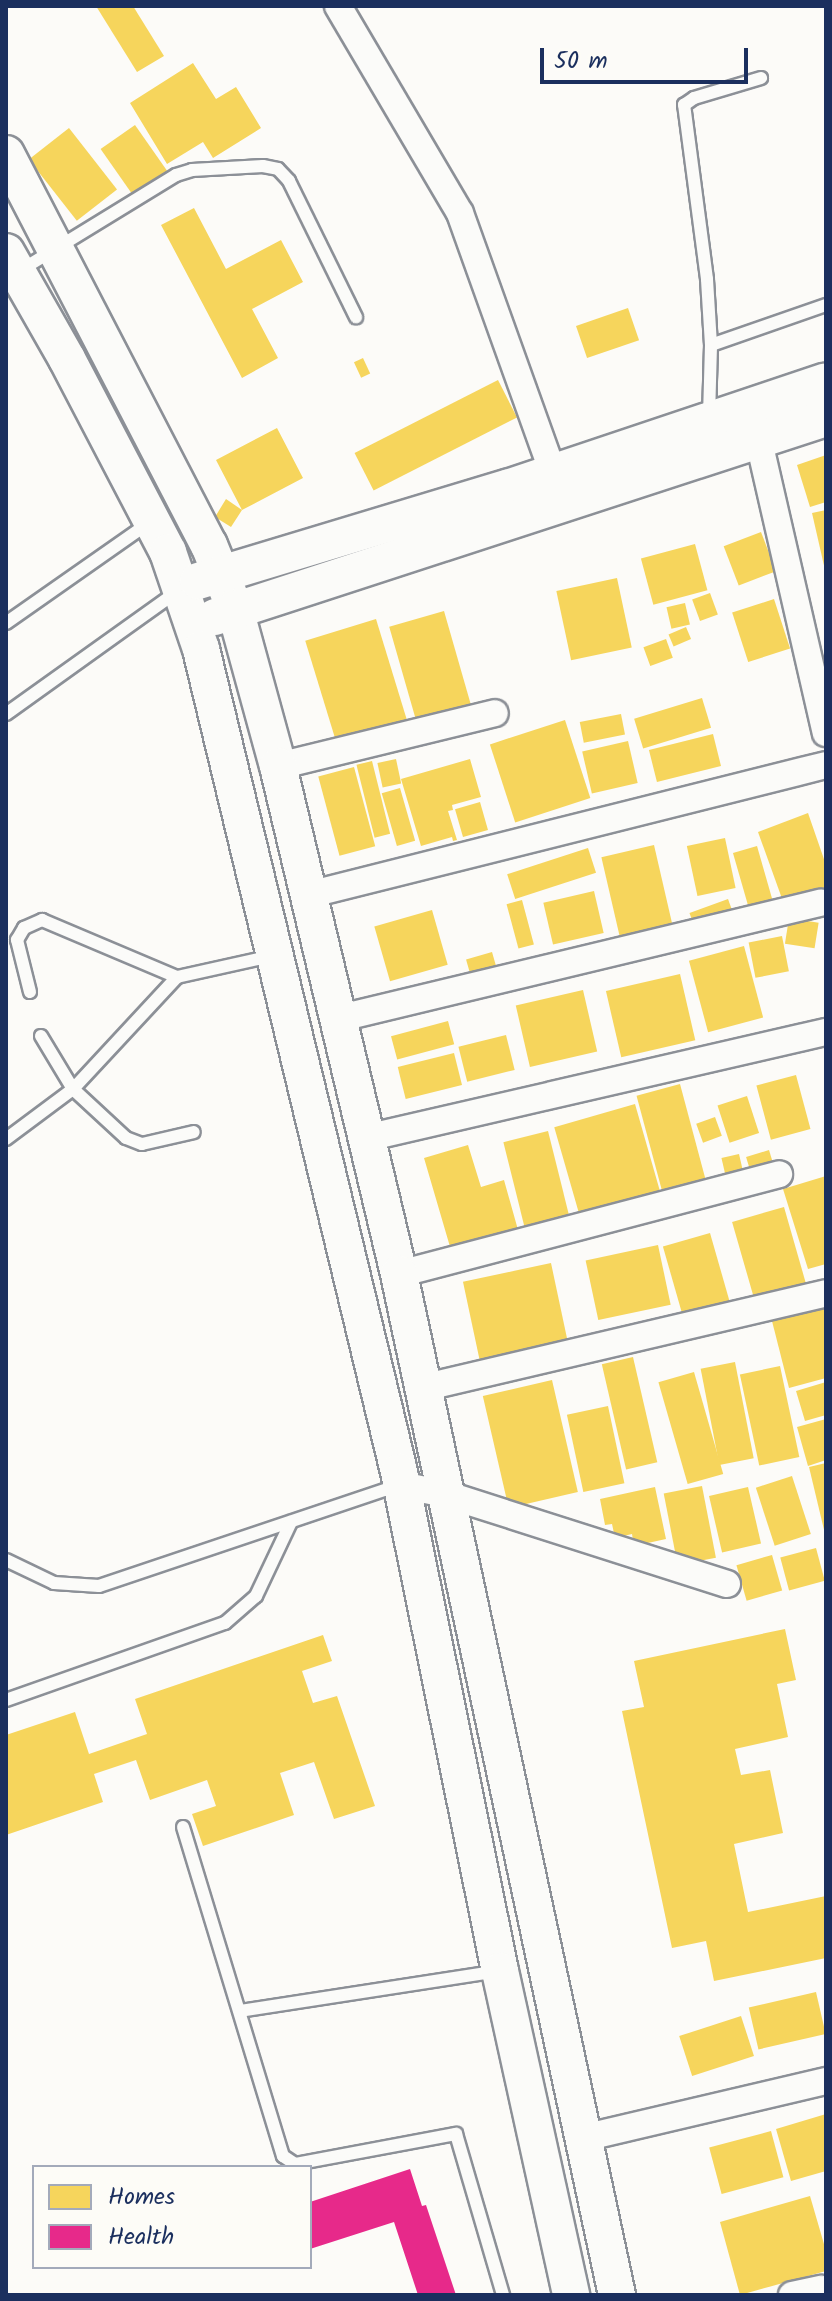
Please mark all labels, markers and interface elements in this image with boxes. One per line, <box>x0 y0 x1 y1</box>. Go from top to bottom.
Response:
scale bar <box>544 32 752 82</box>
text: 50 m <box>554 42 608 81</box>
legend <box>32 2165 312 2269</box>
text: Homes <box>108 2178 175 2217</box>
text: Health <box>108 2218 174 2257</box>

